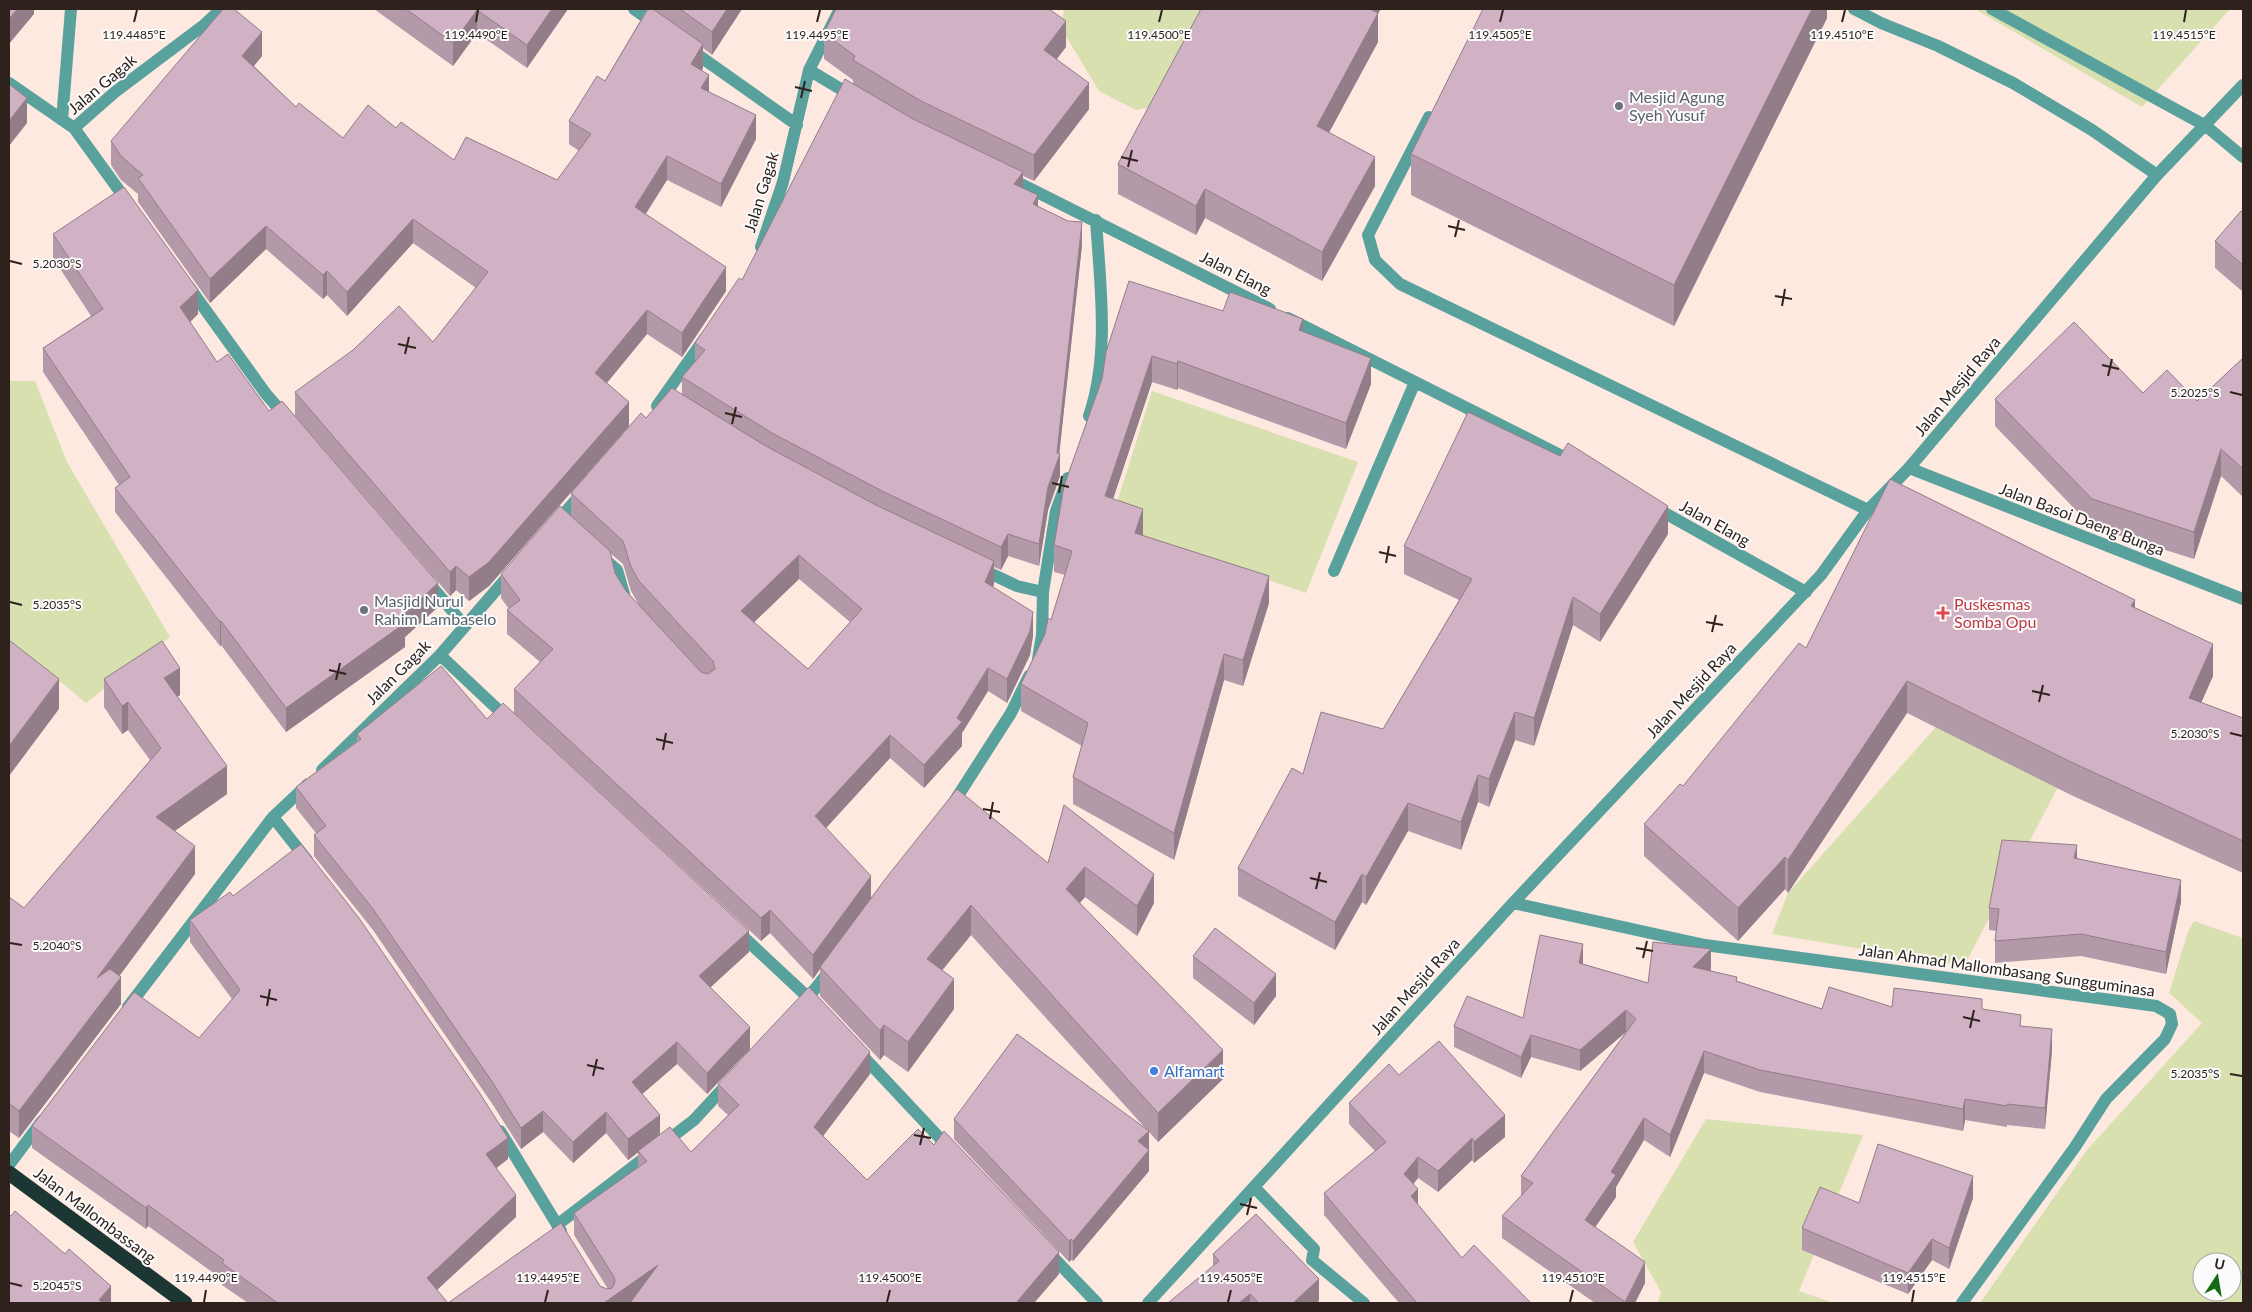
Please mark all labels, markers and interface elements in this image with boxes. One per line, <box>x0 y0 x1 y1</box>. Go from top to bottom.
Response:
text: 119.4485°E <box>102 27 166 42</box>
text: 119.4490°E <box>444 27 508 42</box>
text: 119.4495°E <box>785 27 849 42</box>
text: 119.4500°E <box>1127 27 1191 42</box>
text: 119.4505°E <box>1468 27 1532 42</box>
text: 119.4510°E <box>1810 27 1874 42</box>
text: 119.4515°E <box>2152 27 2216 42</box>
street label: Jalan Gagak <box>64 49 140 118</box>
place label: Mesjid Agung Syeh Yusuf <box>1629 87 1725 124</box>
marker: Mesjid Agung Syeh Yusuf <box>1613 100 1625 112</box>
street label: Jalan Gagak <box>739 148 782 234</box>
street label: Jalan Elang <box>1197 247 1275 299</box>
text: 5.2030°S <box>32 256 82 271</box>
street label: Jalan Mesjid Raya <box>1910 332 2004 439</box>
text: 5.2025°S <box>2170 385 2220 400</box>
street label: Jalan Basoi Daeng Bunga <box>1997 478 2167 559</box>
street label: Jalan Elang <box>1677 496 1754 550</box>
place label: Masjid Nurul Rahim Lambaselo <box>374 591 496 628</box>
place label: Puskesmas Somba Opu <box>1954 594 2036 631</box>
text: 5.2035°S <box>32 597 82 612</box>
marker: Masjid Nurul Rahim Lambaselo <box>358 604 370 616</box>
marker: Puskesmas Somba Opu <box>1936 606 1950 620</box>
street label: Jalan Gagak <box>362 635 434 708</box>
street label: Jalan Mesjid Raya <box>1642 638 1740 741</box>
text: 5.2030°S <box>2170 726 2220 741</box>
street label: Jalan Mesjid Raya <box>1366 933 1463 1038</box>
text: 5.2040°S <box>32 938 82 953</box>
street label: Jalan Ahmad Mallombasang Sungguminasa <box>1858 939 2156 1000</box>
place label: Alfamart <box>1164 1061 1225 1080</box>
marker: Alfamart <box>1148 1065 1160 1077</box>
text: 5.2035°S <box>2170 1066 2220 1081</box>
street label: Jalan Mallombassang <box>31 1163 160 1267</box>
north arrow <box>2192 1252 2242 1302</box>
text: U <box>2213 1254 2227 1273</box>
text: 119.4490°E <box>174 1270 238 1285</box>
text: 119.4495°E <box>516 1270 580 1285</box>
text: 119.4500°E <box>858 1270 922 1285</box>
text: 119.4505°E <box>1199 1270 1263 1285</box>
text: 119.4510°E <box>1541 1270 1605 1285</box>
text: 119.4515°E <box>1882 1270 1946 1285</box>
text: 5.2045°S <box>32 1278 82 1293</box>

